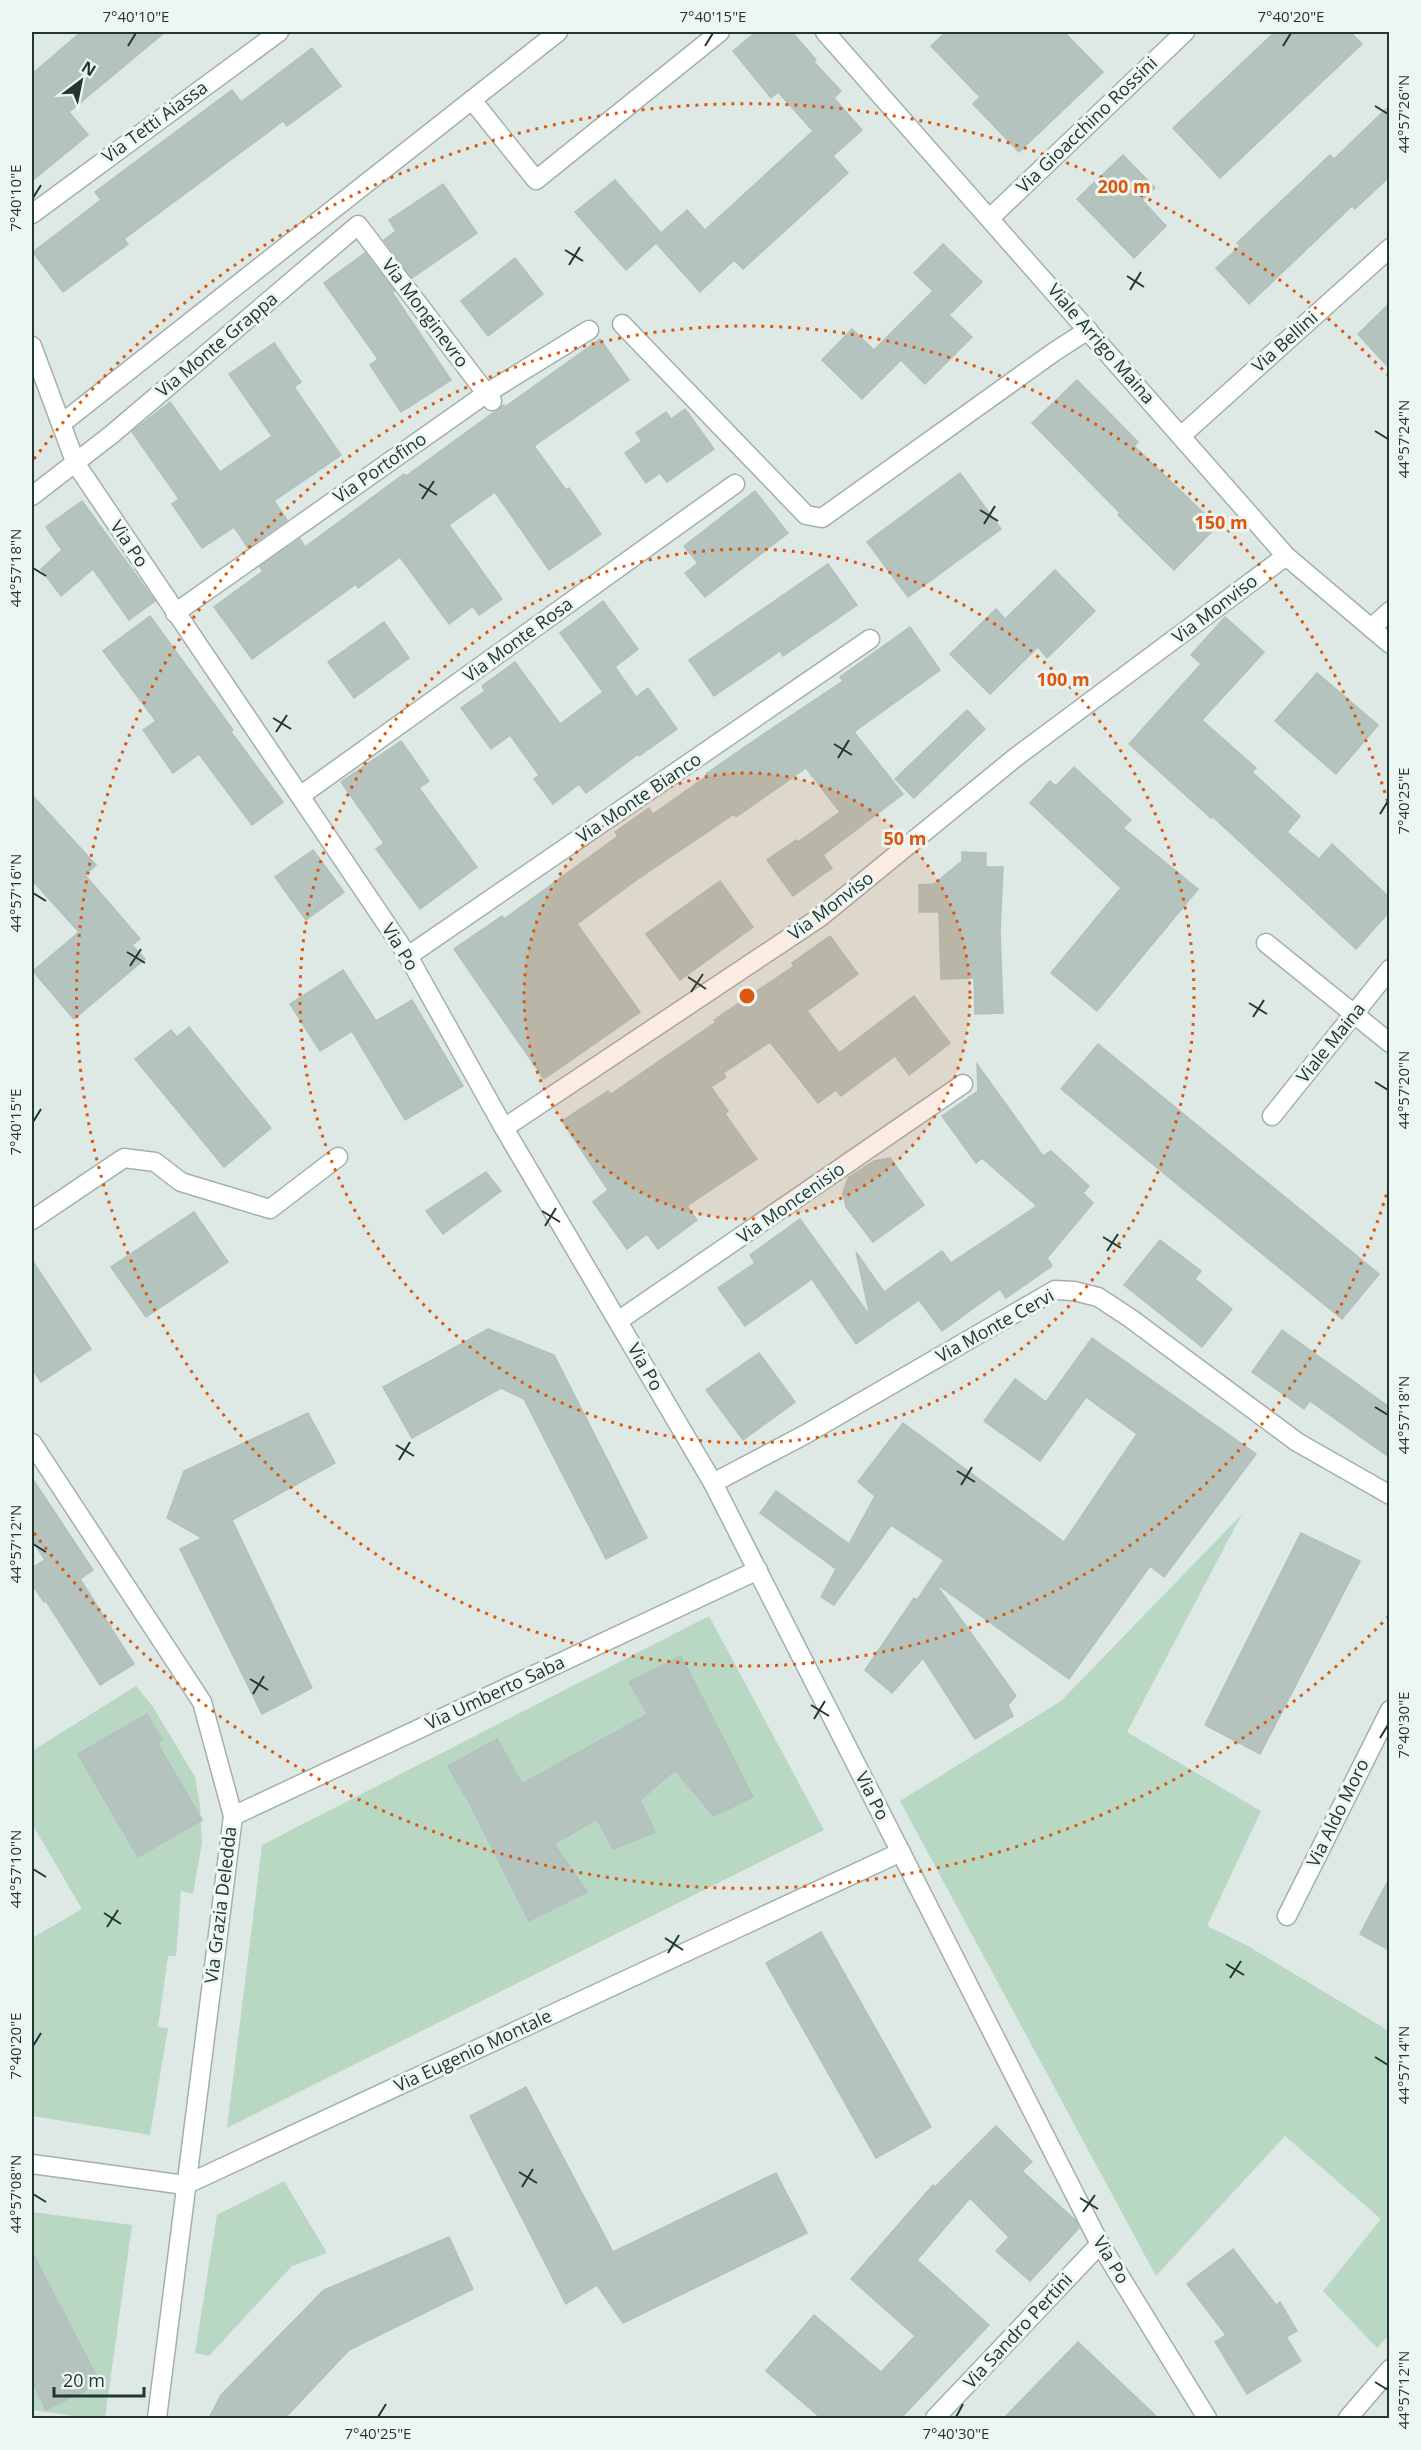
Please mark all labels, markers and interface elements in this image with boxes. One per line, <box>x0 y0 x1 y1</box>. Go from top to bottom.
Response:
text: 7°40'10"E <box>103 6 169 26</box>
text: 7°40'15"E <box>680 6 746 26</box>
text: 7°40'20"E <box>1258 6 1324 26</box>
north arrow <box>51 51 111 111</box>
street label: Via Gioacchino Rossini <box>1011 51 1162 198</box>
text: N <box>78 56 100 81</box>
street label: Via Tetti Aiassa <box>97 75 212 168</box>
text: 44°57'26"N <box>1393 75 1413 153</box>
text: 7°40'10"E <box>5 165 25 231</box>
text: 200 m <box>1097 174 1151 198</box>
street label: Via Monginevro <box>377 253 475 372</box>
street label: Viale Arrigo Maina <box>1043 278 1161 409</box>
street label: Via Monte Grappa <box>151 286 282 402</box>
street label: Via Bellini <box>1246 305 1322 377</box>
text: 44°57'24"N <box>1393 400 1413 478</box>
street label: Via Portofino <box>328 426 431 508</box>
text: 150 m <box>1194 510 1248 534</box>
street label: Via Po <box>105 515 154 572</box>
text: 44°57'18"N <box>5 529 25 607</box>
street label: Via Monviso <box>1167 568 1262 648</box>
street label: Via Monte Rosa <box>458 591 577 687</box>
text: 100 m <box>1036 667 1090 691</box>
street label: Via Monte Bianco <box>571 746 706 848</box>
text: 7°40'25"E <box>1393 768 1413 834</box>
text: 50 m <box>884 826 926 850</box>
text: 44°57'16"N <box>5 854 25 932</box>
street label: Via Monviso <box>783 865 878 945</box>
street label: Via Po <box>377 918 425 975</box>
centre of rings <box>737 986 757 1006</box>
street label: Viale Maina <box>1291 997 1370 1087</box>
text: 44°57'20"N <box>1393 1051 1413 1129</box>
text: 7°40'15"E <box>5 1089 25 1155</box>
street label: Via Moncenisio <box>732 1156 849 1248</box>
street label: Via Monte Cervi <box>931 1283 1058 1368</box>
street label: Via Po <box>623 1338 669 1395</box>
text: 44°57'18"N <box>1393 1376 1413 1454</box>
text: 44°57'12"N <box>5 1505 25 1583</box>
street label: Via Umberto Saba <box>421 1649 568 1735</box>
text: 7°40'30"E <box>1393 1692 1413 1758</box>
street label: Via Aldo Moro <box>1301 1754 1374 1871</box>
street label: Via Po <box>850 1767 895 1824</box>
street label: Via Grazia Deledda <box>198 1825 242 1985</box>
text: 44°57'10"N <box>5 1830 25 1908</box>
street label: Via Eugenio Montale <box>390 2003 555 2097</box>
text: 7°40'20"E <box>5 2013 25 2079</box>
text: 44°57'14"N <box>1393 2026 1413 2104</box>
text: 44°57'08"N <box>5 2155 25 2233</box>
street label: Via Po <box>1088 2231 1135 2288</box>
street label: Via Sandro Pertini <box>957 2267 1077 2393</box>
text: 44°57'12"N <box>1393 2351 1413 2429</box>
scale bar <box>54 2360 144 2398</box>
text: 20 m <box>63 2368 105 2392</box>
text: 7°40'25"E <box>345 2423 411 2443</box>
text: 7°40'30"E <box>923 2423 989 2443</box>

